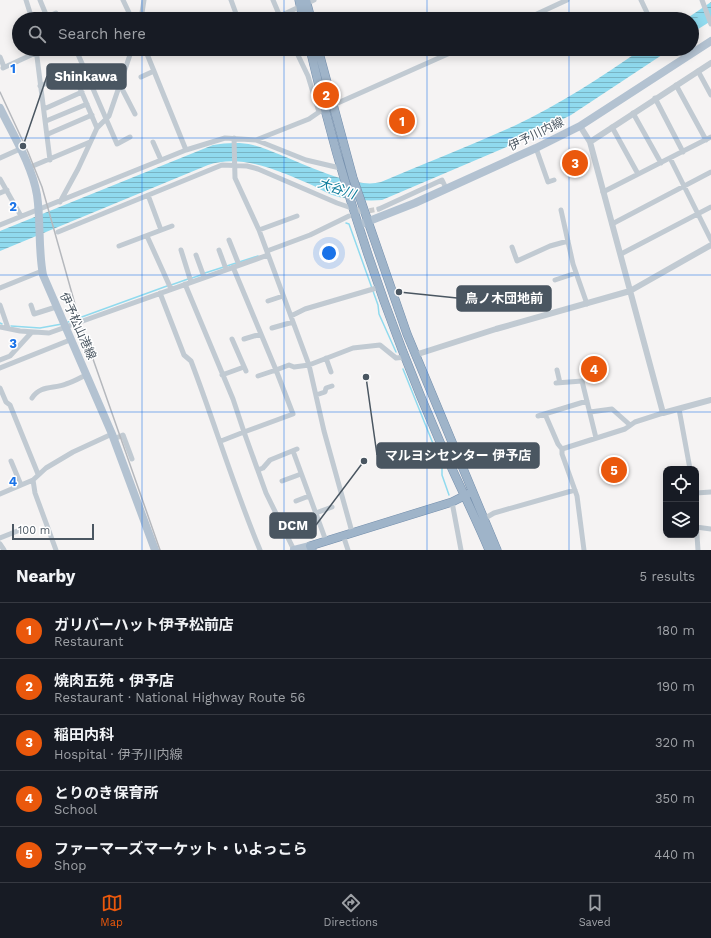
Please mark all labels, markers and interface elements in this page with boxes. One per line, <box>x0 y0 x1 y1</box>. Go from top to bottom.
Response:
search box <box>12 12 699 56</box>
icon: search <box>26 23 48 45</box>
text: Search here <box>58 25 146 43</box>
text: 1 <box>10 61 16 76</box>
callout: Shinkawa <box>47 64 126 89</box>
text: Shinkawa <box>55 69 118 84</box>
pin: 2 <box>313 80 339 110</box>
pin: 1 <box>389 106 415 136</box>
street label: 伊予川内線 <box>506 115 566 153</box>
pin: 3 <box>562 148 588 178</box>
water label: 大谷川 <box>316 175 360 203</box>
text: 2 <box>9 199 17 214</box>
your location <box>319 243 339 263</box>
callout: 鳥ノ木団地前 <box>457 286 551 311</box>
street label: 伊予松山港線 <box>57 290 99 362</box>
text: 鳥ノ木団地前 <box>465 291 543 306</box>
text: 3 <box>9 336 17 351</box>
pin: 4 <box>581 354 607 384</box>
callout: マルヨシセンター 伊予店 <box>377 443 539 468</box>
text: マルヨシセンター 伊予店 <box>385 448 531 463</box>
pin: 5 <box>601 455 627 485</box>
map controls <box>663 466 699 538</box>
button: locate <box>663 466 699 502</box>
text: 4 <box>9 474 18 489</box>
button: layers <box>663 502 699 538</box>
callout: DCM <box>270 513 316 538</box>
text: DCM <box>278 518 308 533</box>
scale bar <box>12 522 94 541</box>
text: 100 m <box>18 524 50 537</box>
text: Nearby <box>16 566 75 586</box>
text: 5 results <box>640 569 695 584</box>
text: ガリバーハット伊予松前店 <box>54 616 234 634</box>
text: 1 <box>26 623 32 638</box>
text: 180 m <box>657 623 695 638</box>
text: Restaurant <box>54 634 124 649</box>
text: 焼肉五苑・伊予店 <box>54 672 174 690</box>
text: 2 <box>25 679 33 694</box>
text: 190 m <box>657 679 695 694</box>
text: Restaurant · National Highway Route 56 <box>54 690 305 705</box>
text: 稲田内科 <box>54 726 114 744</box>
text: 3 <box>25 735 33 750</box>
text: 320 m <box>655 735 695 750</box>
text: Hospital · 伊予川内線 <box>54 747 183 762</box>
text: とりのき保育所 <box>54 784 159 802</box>
text: 4 <box>25 791 33 806</box>
text: 350 m <box>655 791 695 806</box>
text: School <box>54 802 97 817</box>
text: ファーマーズマーケット・いよっこら <box>54 840 308 858</box>
text: 5 <box>25 847 33 862</box>
text: 440 m <box>654 847 695 862</box>
text: Shop <box>54 858 86 873</box>
tab: Map <box>100 892 123 929</box>
tab: Directions <box>324 892 378 929</box>
tab: Saved <box>579 892 611 929</box>

